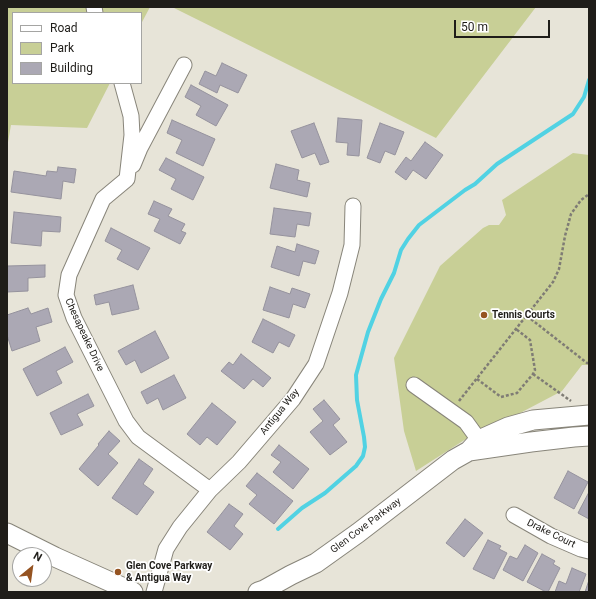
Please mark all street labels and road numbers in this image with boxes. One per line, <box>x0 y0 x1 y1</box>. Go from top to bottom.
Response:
street label: Chesapeake Drive <box>62 296 106 374</box>
street label: Antigua Way <box>258 387 302 437</box>
street label: Glen Cove Parkway <box>328 496 404 556</box>
street label: Drake Court <box>525 517 577 551</box>

